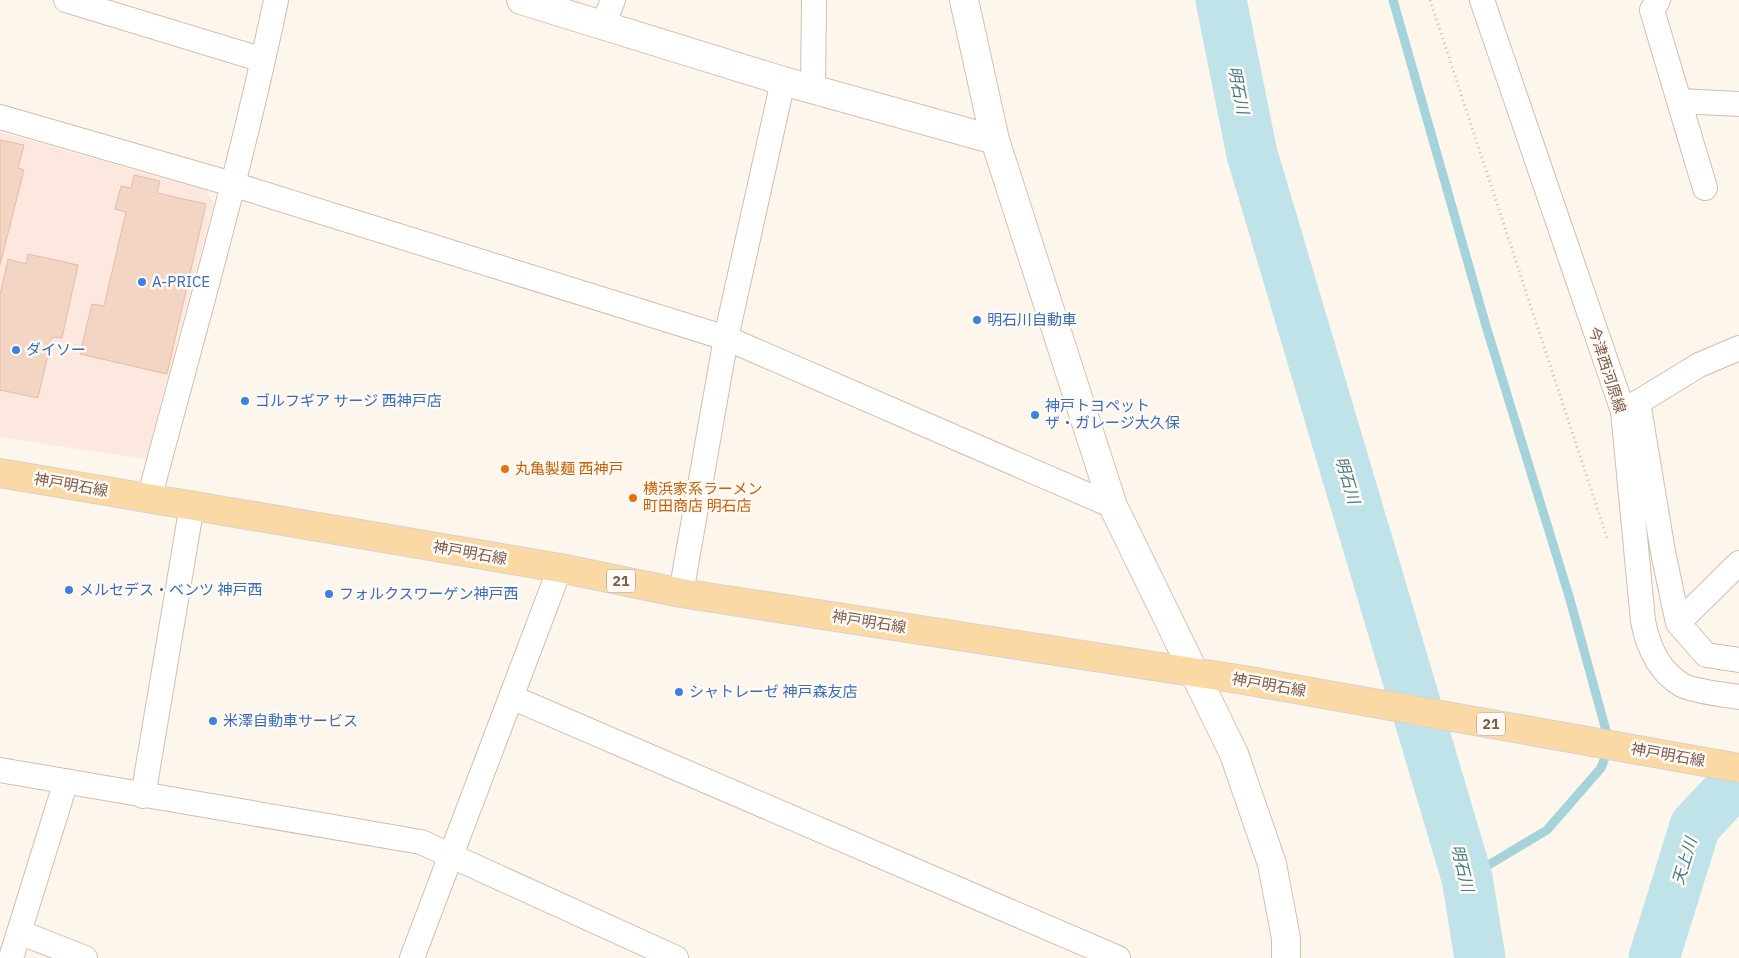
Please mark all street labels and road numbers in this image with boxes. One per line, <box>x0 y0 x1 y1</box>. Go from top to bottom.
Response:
street label: 今津西河原線 <box>1585 324 1630 416</box>
street label: 神戸明石線 <box>32 469 110 500</box>
street label: 神戸明石線 <box>431 537 509 568</box>
road number: 21 <box>607 570 635 592</box>
street label: 神戸明石線 <box>831 606 908 637</box>
street label: 神戸明石線 <box>1230 669 1308 700</box>
road number: 21 <box>1477 712 1505 736</box>
street label: 神戸明石線 <box>1629 739 1707 770</box>

